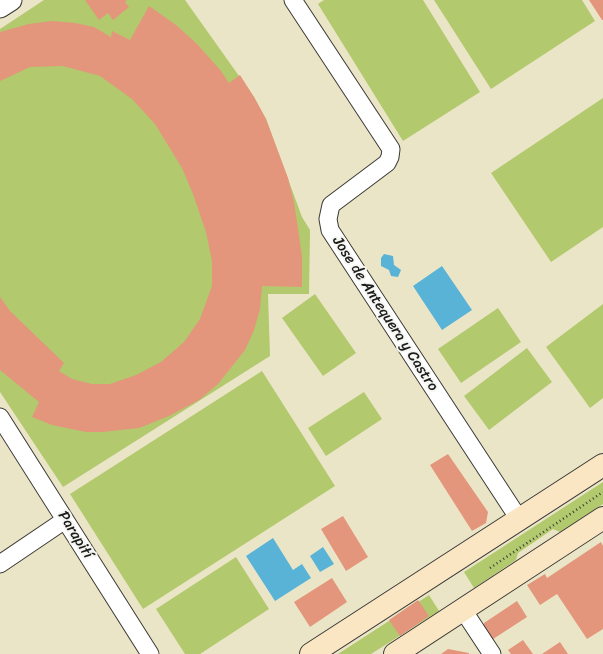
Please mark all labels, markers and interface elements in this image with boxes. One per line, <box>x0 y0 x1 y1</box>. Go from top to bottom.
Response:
street label: Jose de Antequera y Castro <box>328 233 442 395</box>
street label: Parapití <box>53 508 97 562</box>

